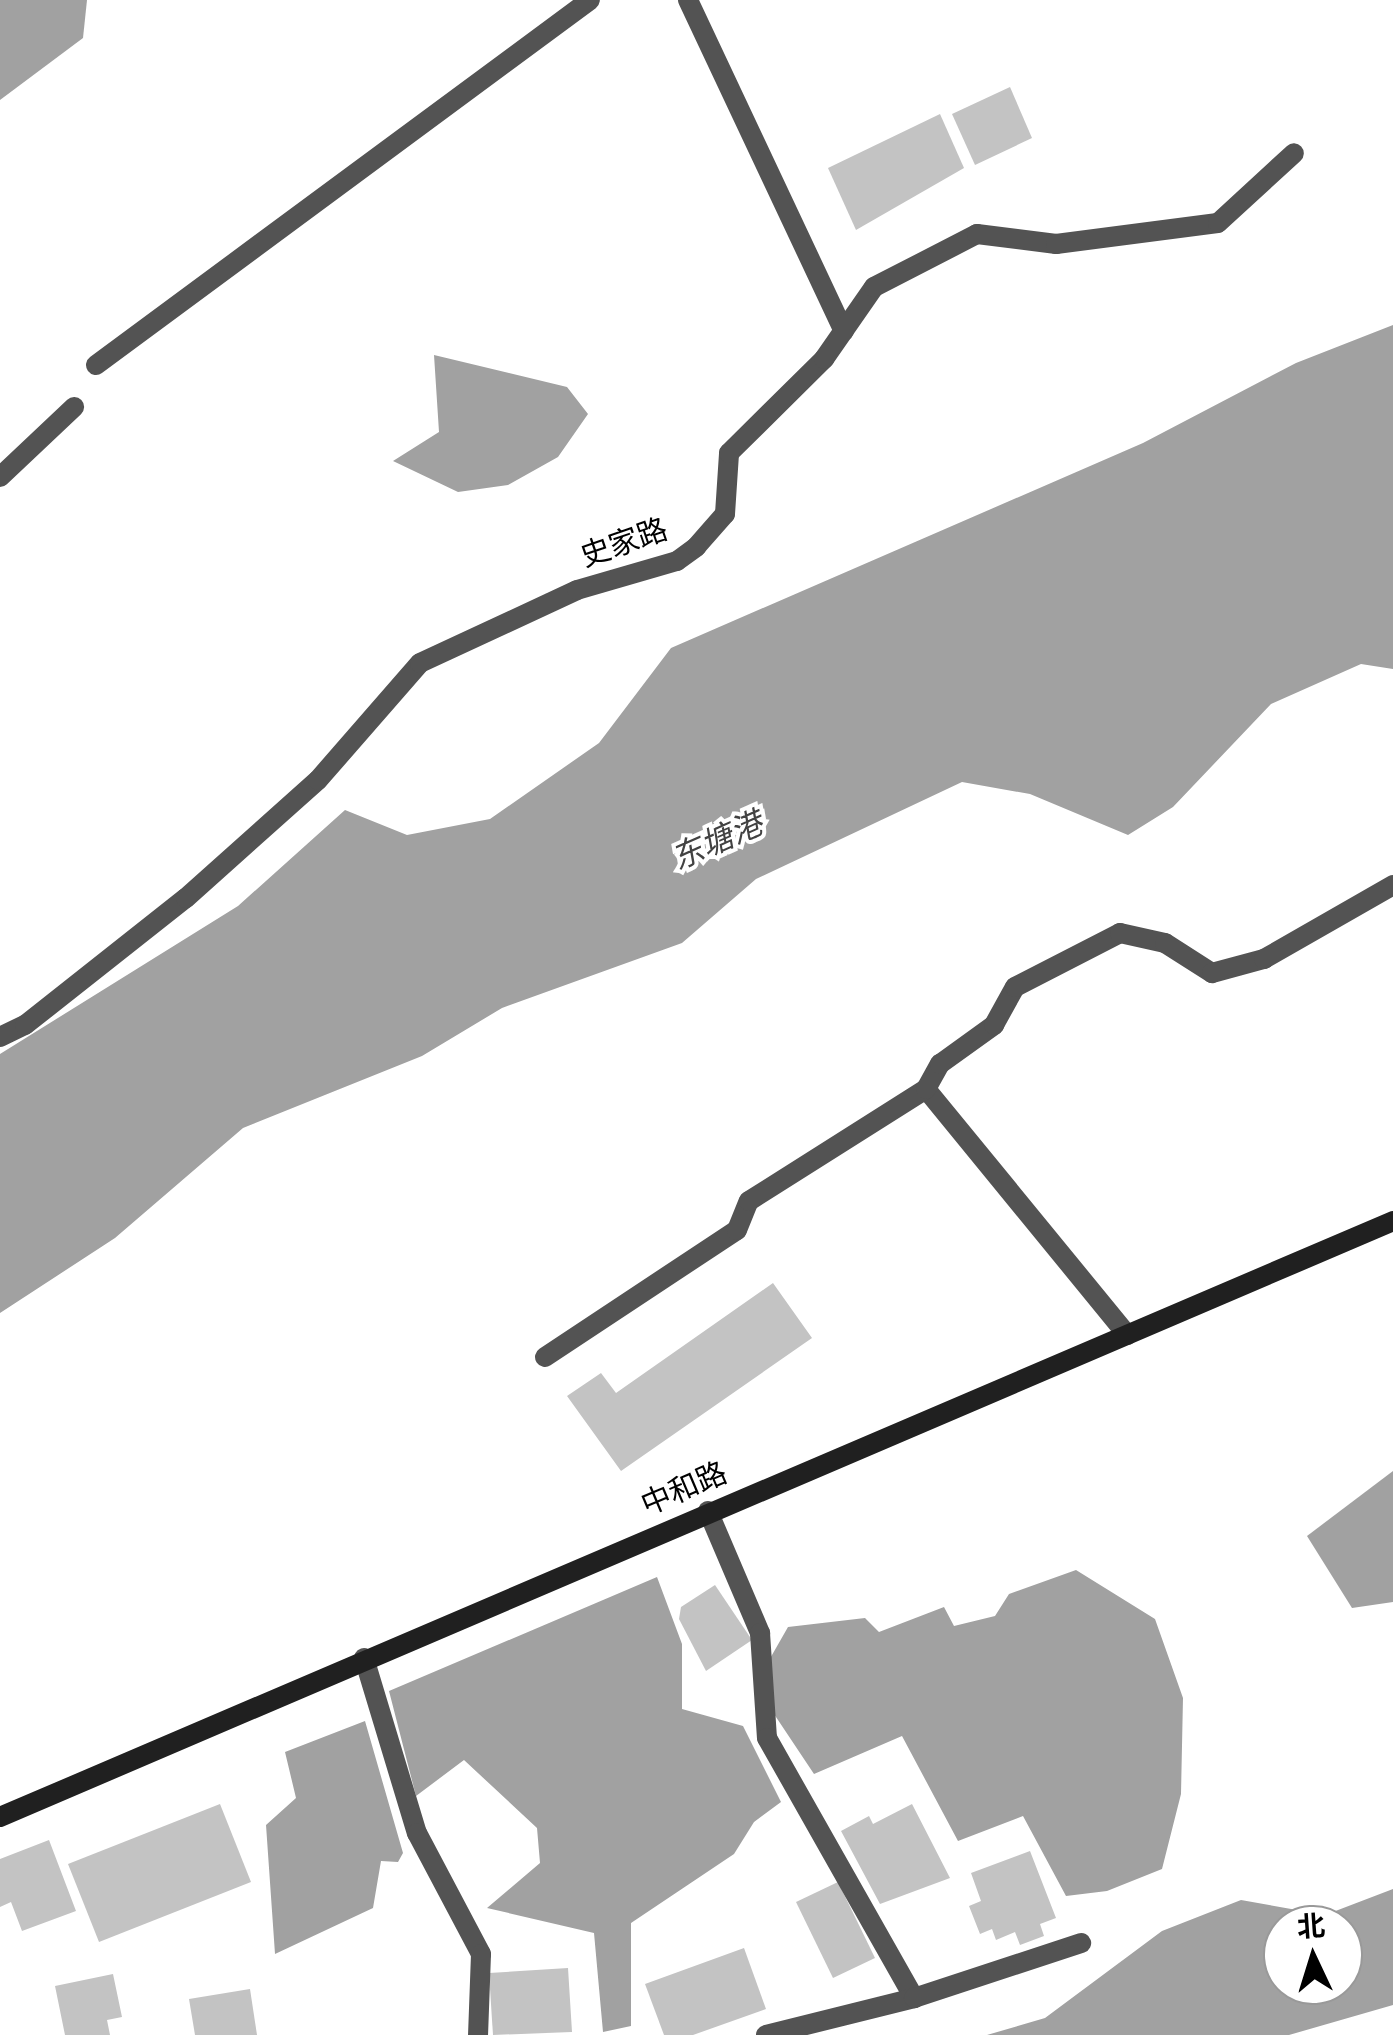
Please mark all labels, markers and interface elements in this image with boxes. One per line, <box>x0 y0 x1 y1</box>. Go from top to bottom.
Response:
street label: 史家路 <box>576 511 672 575</box>
water label: 东塘港 <box>665 804 769 878</box>
street label: 中和路 <box>636 1455 732 1523</box>
north arrow <box>1263 1905 1363 2005</box>
text: 北 <box>1296 1909 1326 1944</box>

